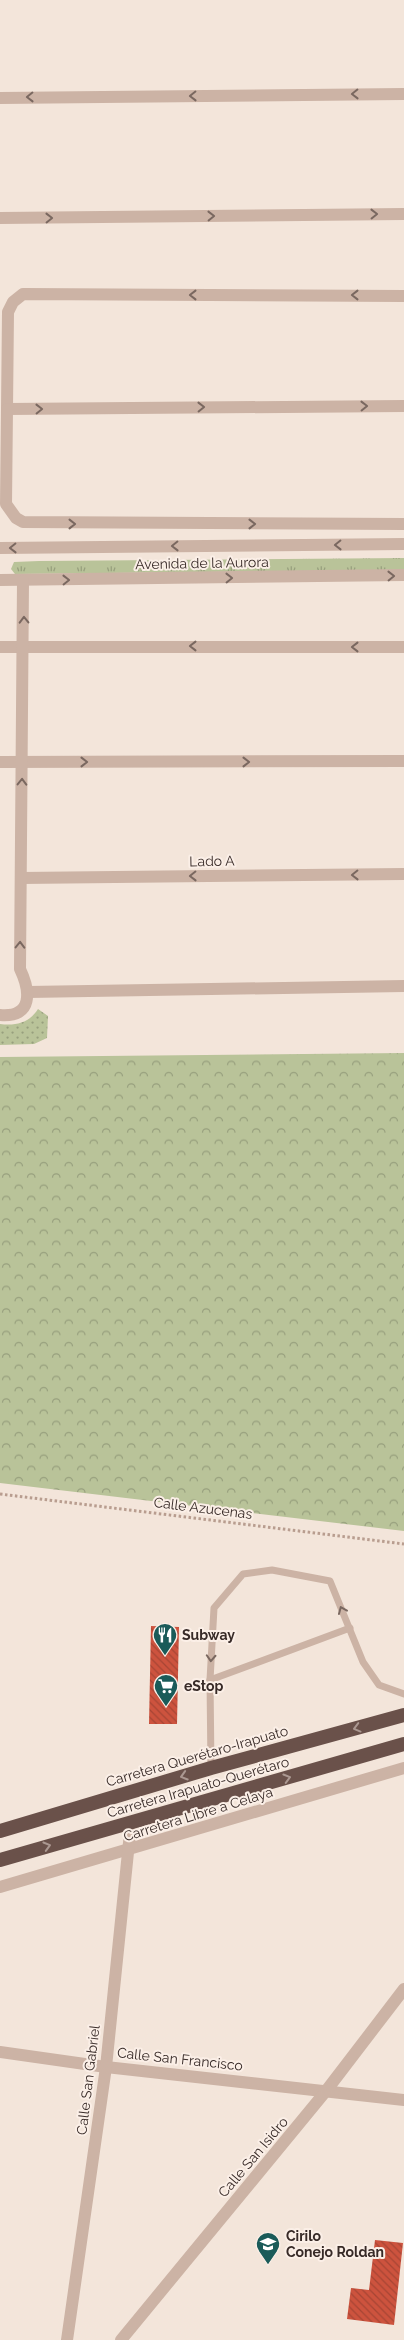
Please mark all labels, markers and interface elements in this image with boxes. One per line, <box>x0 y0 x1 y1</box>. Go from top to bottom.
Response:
one-way arrow <box>351 89 359 99</box>
one-way arrow <box>189 91 196 101</box>
one-way arrow <box>26 92 34 102</box>
one-way arrow <box>370 209 378 219</box>
one-way arrow <box>208 211 215 221</box>
one-way arrow <box>45 212 53 223</box>
one-way arrow <box>189 290 196 300</box>
one-way arrow <box>351 290 359 300</box>
one-way arrow <box>360 401 368 411</box>
one-way arrow <box>197 402 205 413</box>
one-way arrow <box>35 404 43 414</box>
one-way arrow <box>68 519 76 529</box>
one-way arrow <box>248 519 256 529</box>
one-way arrow <box>334 540 342 550</box>
one-way arrow <box>171 541 179 551</box>
one-way arrow <box>9 543 16 553</box>
street label: Avenida de la Aurora <box>135 554 269 572</box>
one-way arrow <box>387 570 395 581</box>
one-way arrow <box>225 573 233 583</box>
one-way arrow <box>62 575 70 585</box>
one-way arrow <box>19 615 29 623</box>
one-way arrow <box>189 641 196 651</box>
one-way arrow <box>351 642 359 652</box>
one-way arrow <box>242 756 250 767</box>
one-way arrow <box>80 757 88 767</box>
one-way arrow <box>17 778 27 786</box>
street label: Lado A <box>189 853 235 869</box>
one-way arrow <box>351 869 359 880</box>
one-way arrow <box>189 871 196 881</box>
one-way arrow <box>15 940 25 948</box>
street label: Calle Azucenas <box>153 1494 253 1522</box>
one-way arrow <box>338 1606 349 1615</box>
restaurant icon: Subway <box>152 1622 178 1656</box>
place label: Subway <box>182 1627 235 1643</box>
one-way arrow <box>205 1654 216 1662</box>
supermarket icon: eStop <box>153 1673 179 1707</box>
place label: eStop <box>184 1678 223 1694</box>
street label: Carretera Querétaro-Irapuato <box>104 1722 290 1790</box>
one-way arrow <box>353 1722 361 1733</box>
street label: Carretera Irapuato-Querétaro <box>105 1753 291 1821</box>
one-way arrow <box>180 1771 188 1781</box>
one-way arrow <box>283 1773 291 1783</box>
street label: Carretera Libre a Celaya <box>121 1784 275 1844</box>
one-way arrow <box>42 1842 50 1852</box>
street label: Calle San Gabriel <box>73 2024 103 2136</box>
street label: Calle San Francisco <box>116 2044 244 2074</box>
street label: Calle San Isidro <box>215 2114 291 2200</box>
place label: Cirilo Conejo Roldan <box>286 2228 384 2260</box>
school or university icon: Cirilo Conejo Roldan <box>255 2231 281 2265</box>

